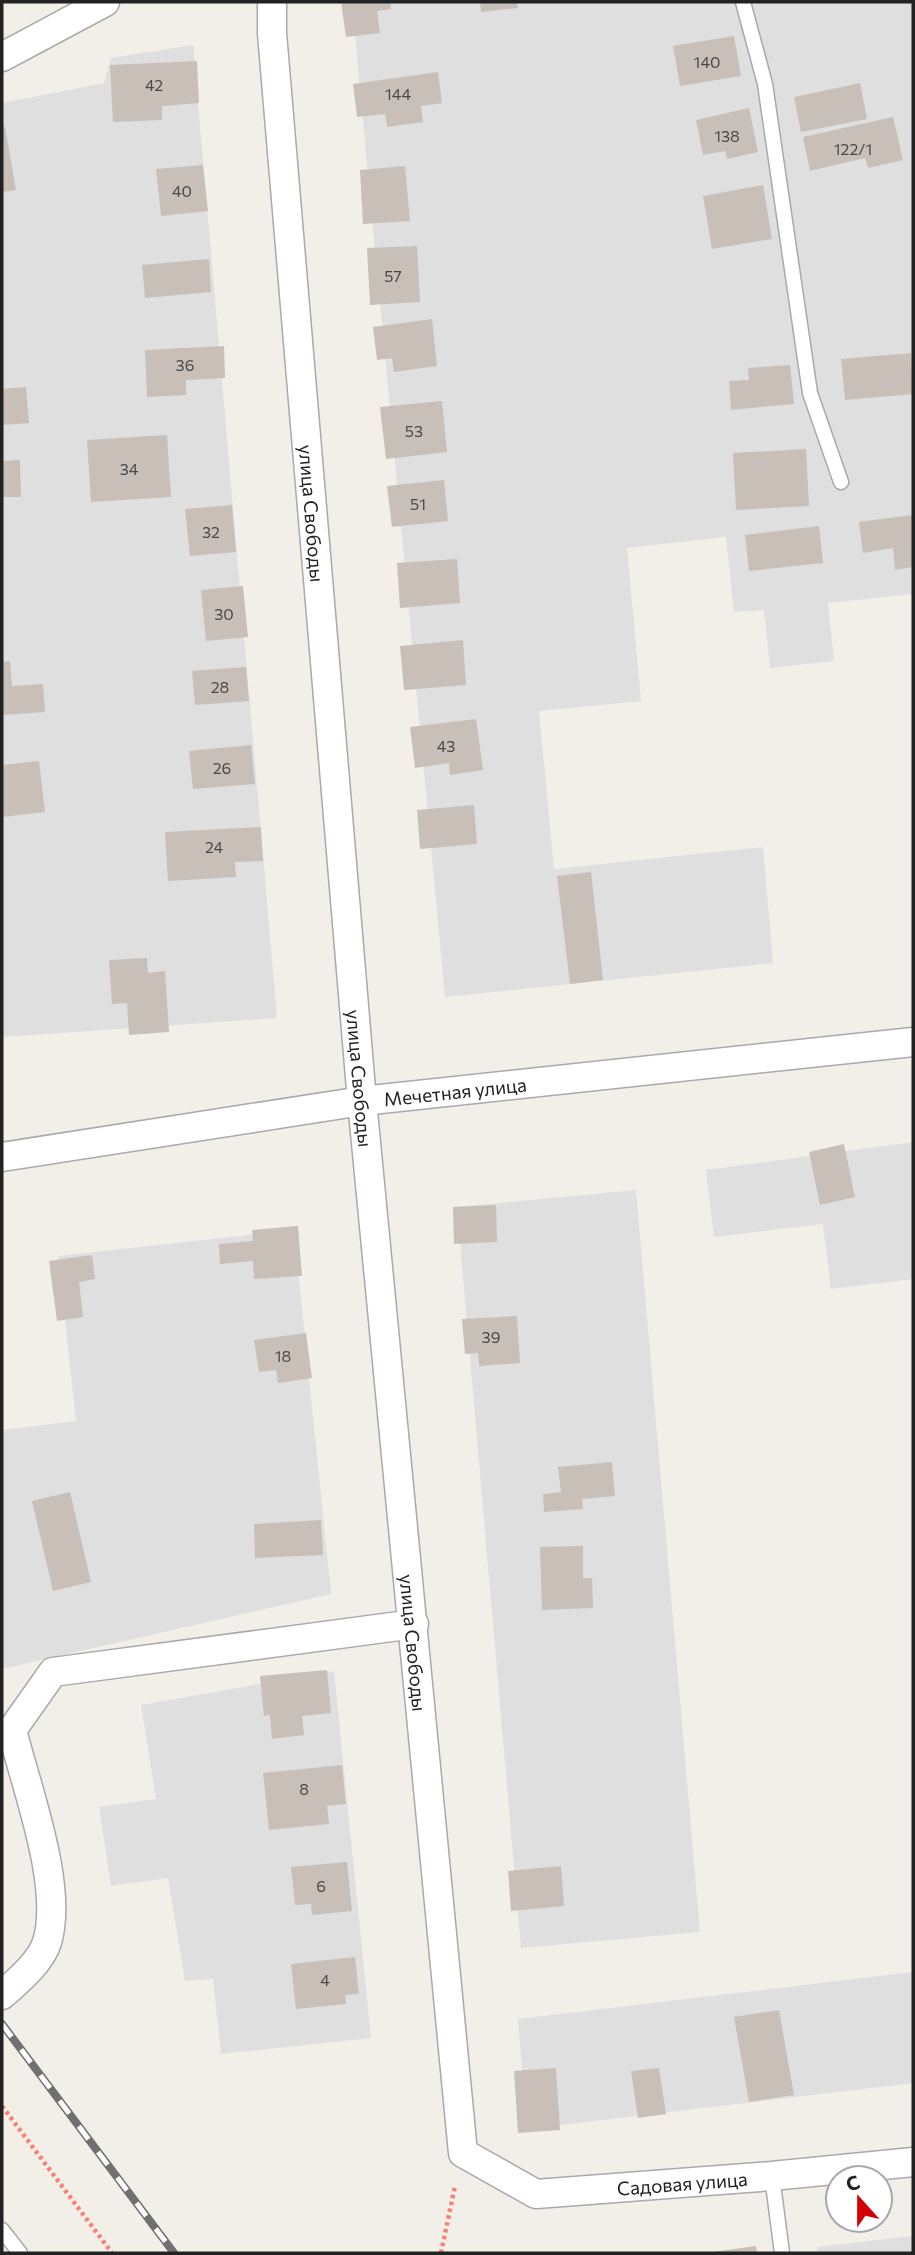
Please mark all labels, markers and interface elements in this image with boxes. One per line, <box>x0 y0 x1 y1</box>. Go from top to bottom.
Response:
house number: 140 <box>694 52 720 71</box>
house number: 42 <box>145 75 163 94</box>
house number: 144 <box>385 84 411 103</box>
house number: 138 <box>714 126 740 145</box>
house number: 122/1 <box>834 139 872 158</box>
house number: 40 <box>172 181 192 200</box>
house number: 57 <box>384 266 402 285</box>
house number: 36 <box>176 355 194 374</box>
house number: 53 <box>405 421 423 440</box>
street label: улица Свободы <box>295 444 330 583</box>
house number: 34 <box>120 459 139 478</box>
house number: 51 <box>410 494 426 513</box>
house number: 32 <box>202 522 220 541</box>
house number: 30 <box>214 604 234 623</box>
house number: 28 <box>211 677 229 696</box>
house number: 43 <box>437 736 455 755</box>
house number: 26 <box>213 758 231 777</box>
house number: 24 <box>205 837 223 856</box>
street label: улица Свободы <box>343 1009 378 1148</box>
street label: Мечетная улица <box>383 1072 528 1110</box>
house number: 39 <box>482 1327 500 1346</box>
house number: 18 <box>275 1346 291 1365</box>
street label: улица Свободы <box>396 1573 432 1712</box>
house number: 8 <box>299 1779 309 1798</box>
house number: 6 <box>316 1876 326 1895</box>
house number: 4 <box>320 1970 330 1989</box>
north arrow <box>824 2164 894 2234</box>
street label: Садовая улица <box>616 2166 748 2199</box>
text: С <box>843 2170 863 2196</box>

